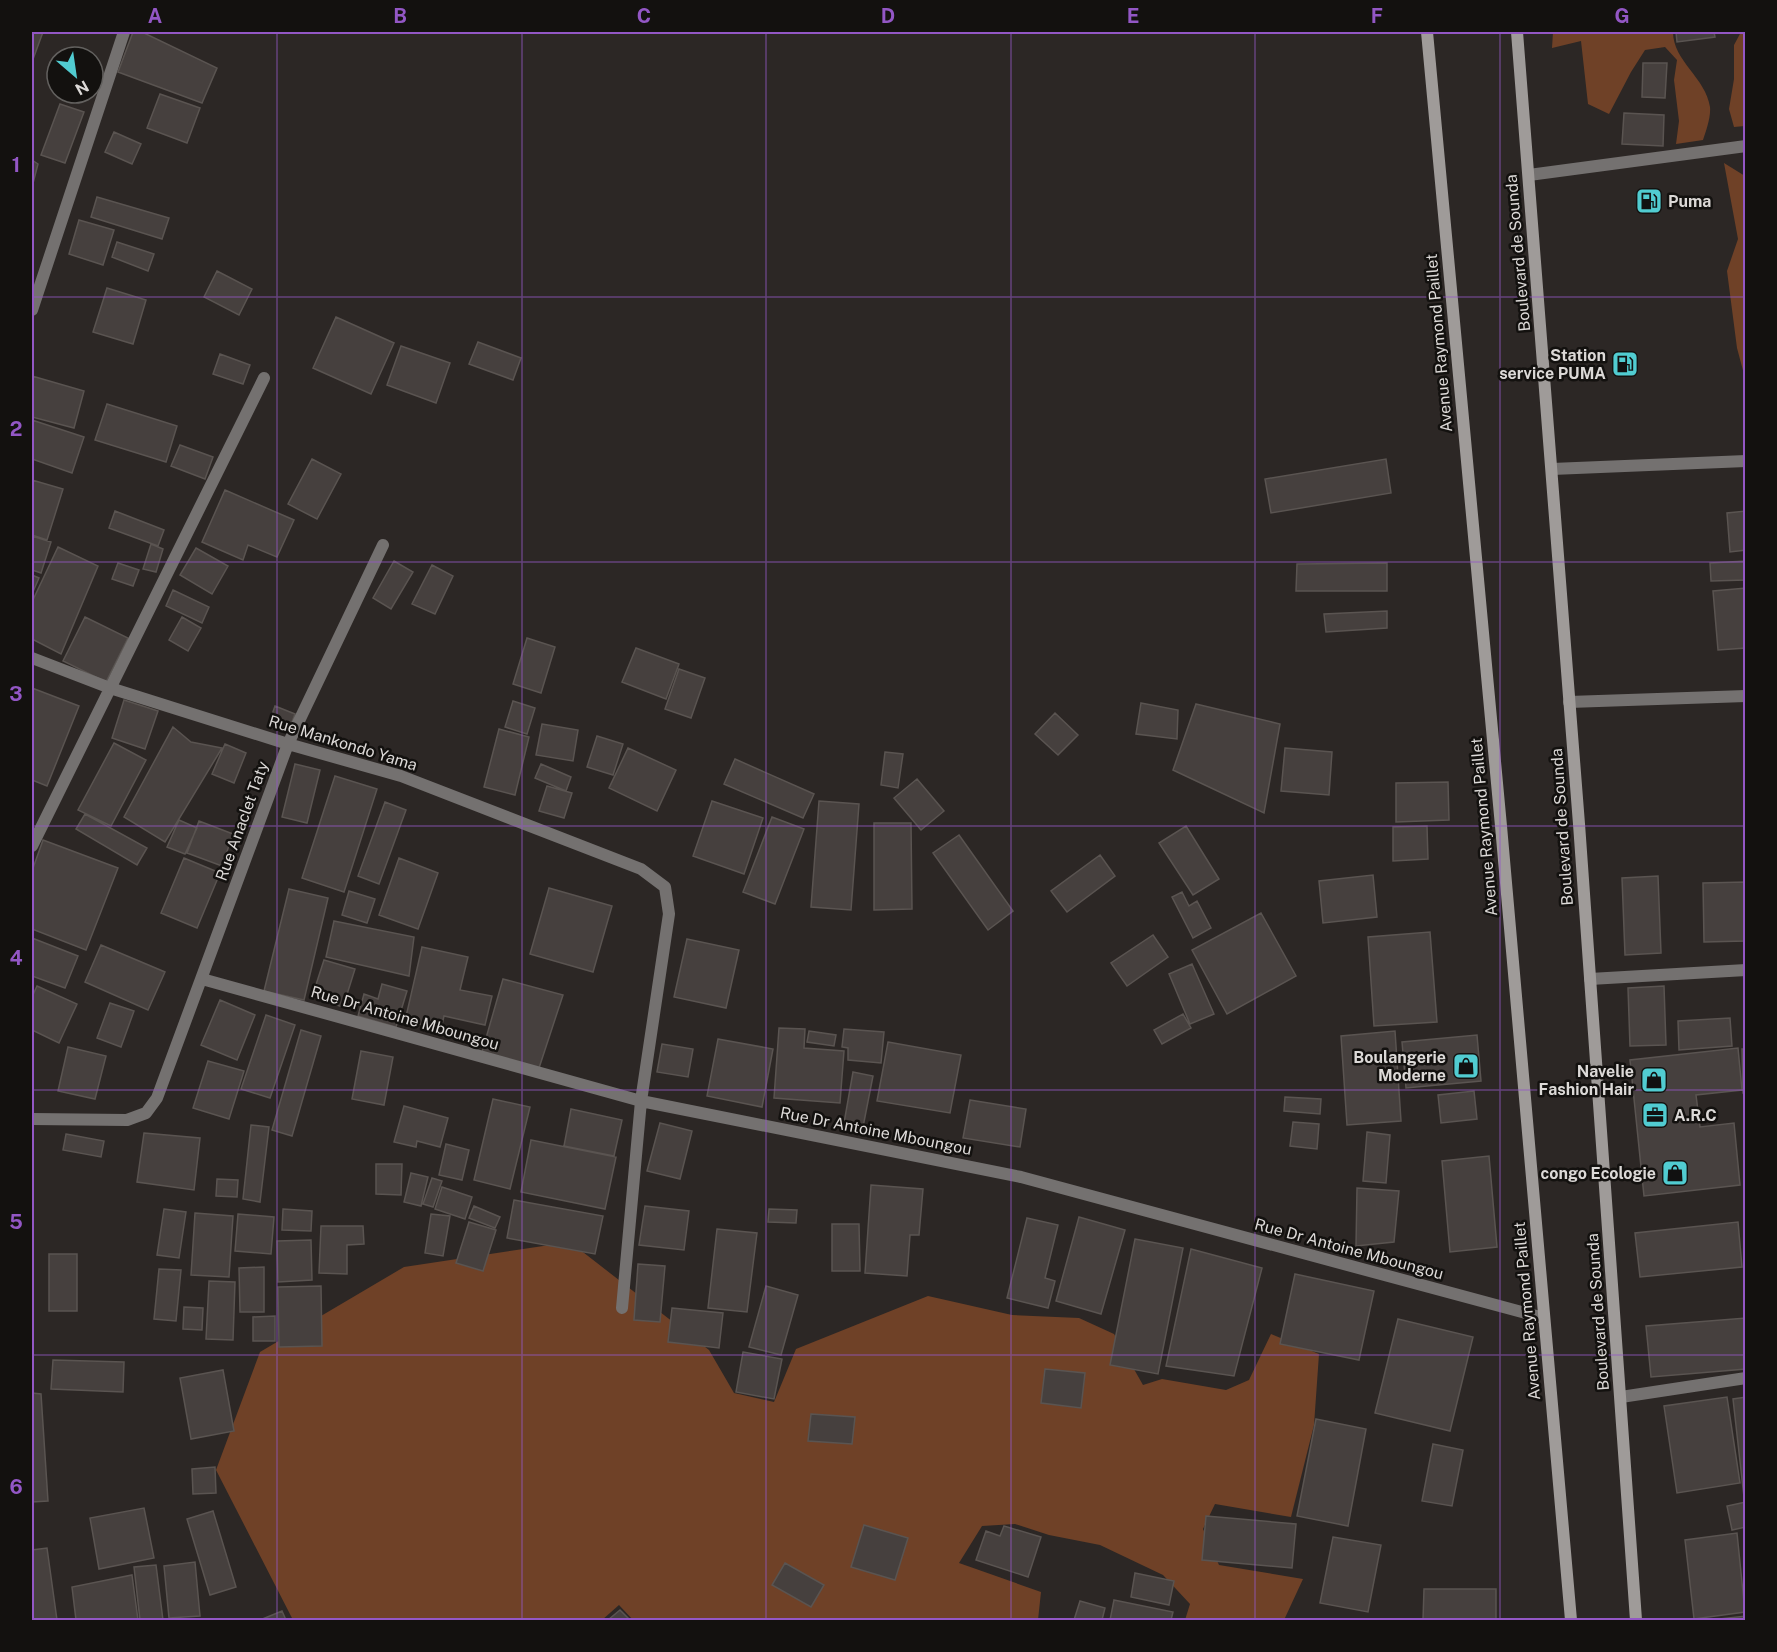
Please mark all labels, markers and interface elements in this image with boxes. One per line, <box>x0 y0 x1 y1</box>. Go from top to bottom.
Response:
text: A <box>148 4 162 28</box>
text: B <box>393 4 407 28</box>
text: C <box>637 4 651 28</box>
text: D <box>881 4 895 28</box>
text: E <box>1127 4 1139 28</box>
text: F <box>1371 4 1383 28</box>
text: G <box>1614 4 1630 28</box>
north arrow <box>45 45 105 105</box>
text: N <box>72 76 92 99</box>
text: 1 <box>12 153 20 177</box>
street label: Boulevard de Sounda <box>1502 174 1534 332</box>
fuel station icon: Puma <box>1634 186 1664 216</box>
place label: Puma <box>1668 192 1711 211</box>
street label: Avenue Raymond Paillet <box>1422 253 1456 433</box>
place label: Station service PUMA <box>1499 346 1606 383</box>
fuel station icon: Station service PUMA <box>1610 349 1640 379</box>
text: 2 <box>10 417 22 441</box>
text: 3 <box>9 682 23 706</box>
street label: Rue Mankondo Yama <box>266 711 420 775</box>
street label: Avenue Raymond Paillet <box>1467 737 1501 917</box>
street label: Boulevard de Sounda <box>1547 748 1577 906</box>
street label: Rue Anaclet Taty <box>212 758 273 883</box>
text: 4 <box>9 946 23 970</box>
street label: Rue Dr Antoine Mboungou <box>309 982 501 1054</box>
place label: Boulangerie Moderne <box>1353 1048 1446 1085</box>
shop icon: Boulangerie Moderne <box>1451 1051 1481 1081</box>
place label: Navelie Fashion Hair <box>1539 1062 1634 1099</box>
shop icon: Navelie Fashion Hair <box>1639 1065 1669 1095</box>
office icon: A.R.C <box>1640 1100 1670 1130</box>
street label: Rue Dr Antoine Mboungou <box>779 1103 973 1159</box>
place label: A.R.C <box>1674 1106 1717 1125</box>
shop icon: congo Ecologie <box>1660 1158 1690 1188</box>
place label: congo Ecologie <box>1541 1164 1656 1183</box>
text: 5 <box>9 1210 23 1234</box>
street label: Rue Dr Antoine Mboungou <box>1252 1215 1446 1283</box>
street label: Avenue Raymond Paillet <box>1510 1221 1544 1401</box>
street label: Boulevard de Sounda <box>1583 1233 1613 1391</box>
text: 6 <box>9 1475 23 1499</box>

